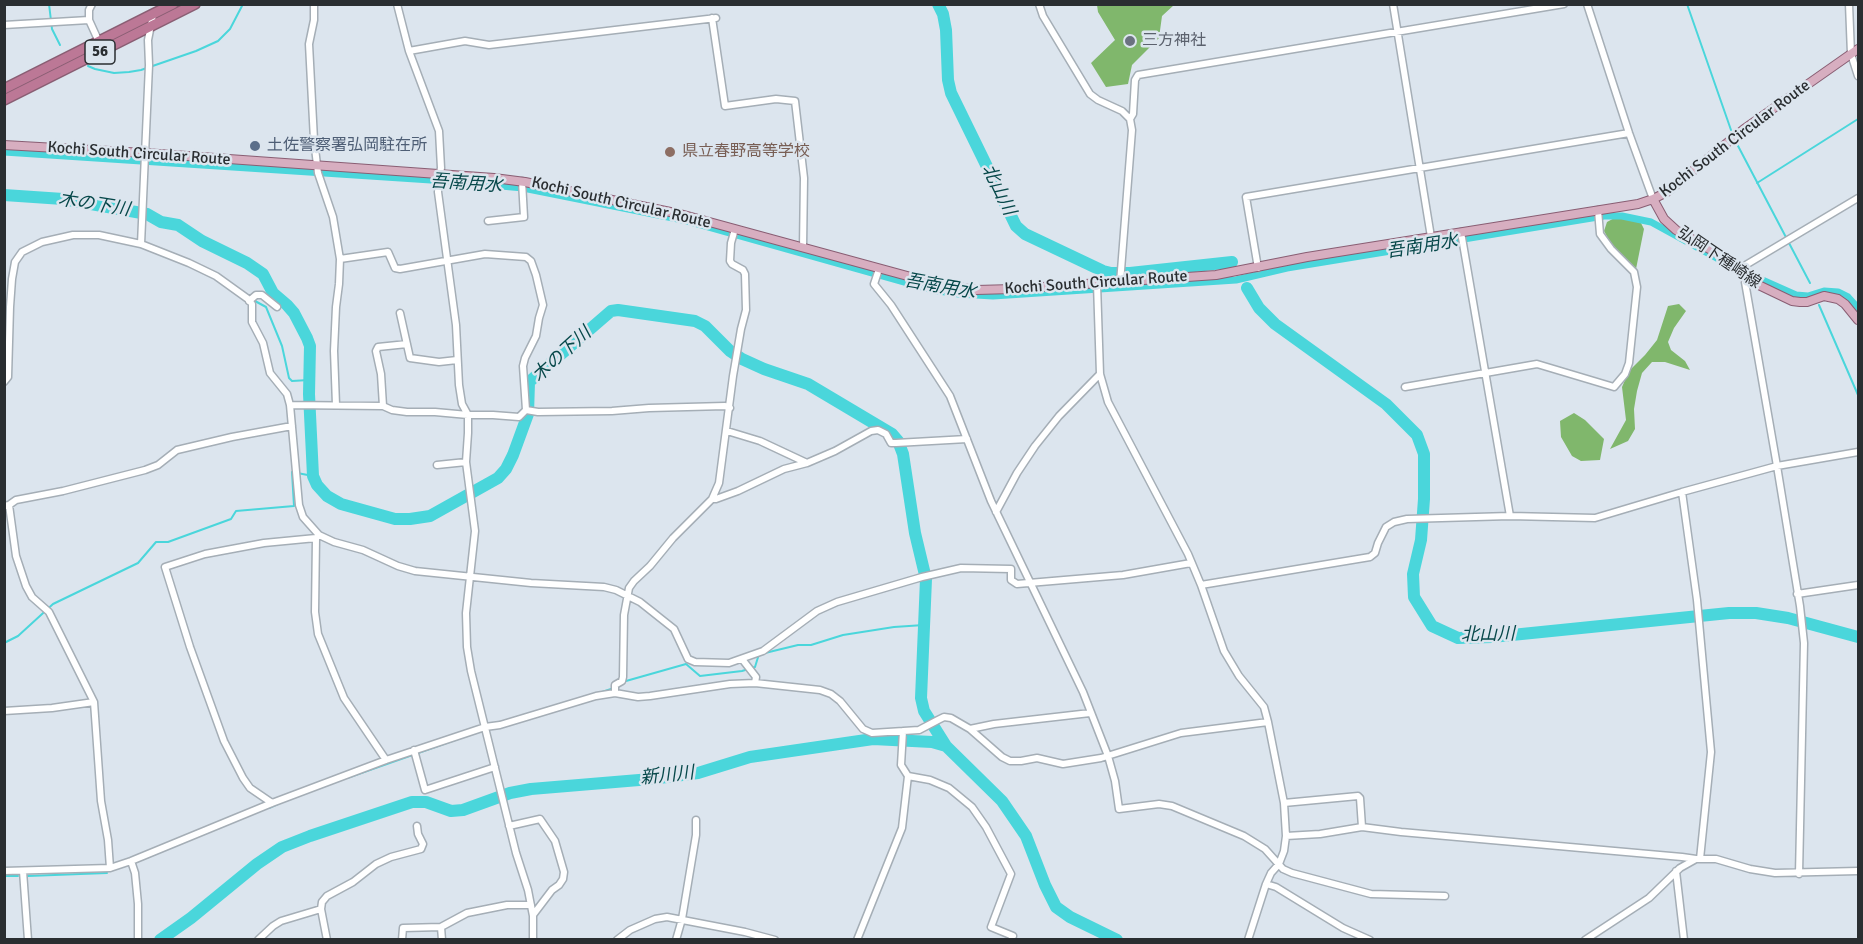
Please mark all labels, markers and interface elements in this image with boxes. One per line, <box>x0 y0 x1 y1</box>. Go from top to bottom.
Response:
place label: 三方神社 <box>1142 31 1206 51</box>
marker: 三方神社 <box>1123 34 1137 48</box>
road number: 56 <box>85 40 115 64</box>
street label: Kochi South Circular Route <box>1656 76 1814 202</box>
place label: 土佐警察署弘岡駐在所 <box>267 136 427 156</box>
street label: Kochi South Circular Route <box>47 138 231 170</box>
marker: 土佐警察署弘岡駐在所 <box>248 139 262 153</box>
place label: 県立春野高等学校 <box>682 142 810 162</box>
marker: 県立春野高等学校 <box>663 145 677 159</box>
water label: 北山川 <box>976 161 1020 219</box>
water label: 吾南用水 <box>429 171 503 197</box>
street label: Kochi South Circular Route <box>529 173 713 233</box>
water label: 木の下川 <box>57 189 131 221</box>
street label: 弘岡下種崎線 <box>1674 223 1764 293</box>
water label: 吾南用水 <box>1385 231 1459 263</box>
street label: Kochi South Circular Route <box>1004 267 1188 299</box>
water label: 吾南用水 <box>903 270 977 304</box>
water label: 木の下川 <box>528 323 596 387</box>
water label: 北山川 <box>1461 624 1515 646</box>
water label: 新川川 <box>639 762 695 790</box>

